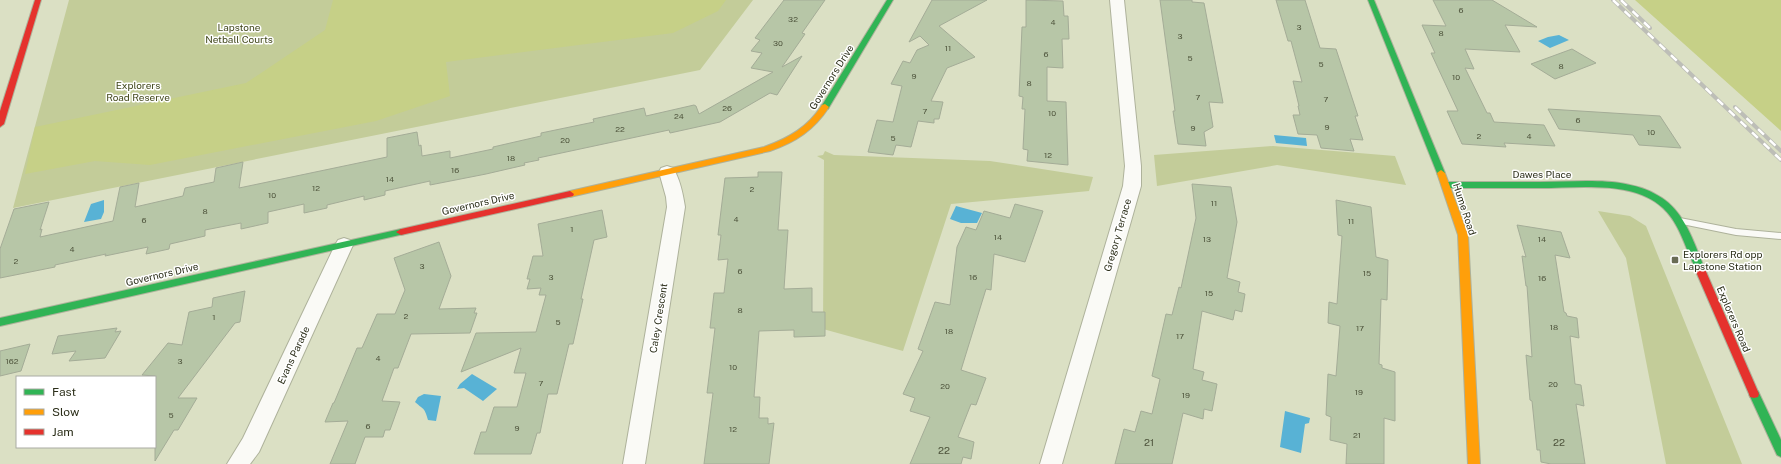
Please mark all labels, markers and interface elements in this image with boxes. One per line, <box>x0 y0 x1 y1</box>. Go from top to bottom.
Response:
house number: 6 <box>1459 5 1464 15</box>
house number: 32 <box>788 14 798 24</box>
house number: 4 <box>1050 17 1056 27</box>
park label: Lapstone Netball Courts <box>205 21 273 45</box>
house number: 3 <box>1296 22 1302 32</box>
house number: 8 <box>1438 28 1444 38</box>
house number: 3 <box>1177 31 1183 41</box>
house number: 30 <box>773 38 783 48</box>
street label: Governors Drive <box>806 42 856 112</box>
house number: 11 <box>945 43 951 53</box>
house number: 6 <box>1044 49 1049 59</box>
house number: 5 <box>1187 53 1193 63</box>
house number: 5 <box>1318 59 1324 69</box>
house number: 8 <box>1558 61 1564 71</box>
house number: 9 <box>912 71 917 81</box>
house number: 10 <box>1452 72 1460 82</box>
house number: 8 <box>1026 78 1032 88</box>
park label: Explorers Road Reserve <box>106 79 170 103</box>
house number: 7 <box>1196 92 1201 102</box>
house number: 7 <box>1324 94 1329 104</box>
house number: 26 <box>722 103 732 113</box>
house number: 7 <box>923 106 928 116</box>
house number: 10 <box>1048 108 1056 118</box>
house number: 24 <box>674 111 684 121</box>
house number: 6 <box>1576 115 1581 125</box>
house number: 9 <box>1325 122 1330 132</box>
house number: 9 <box>1191 123 1196 133</box>
house number: 22 <box>615 124 625 134</box>
house number: 10 <box>1647 127 1655 137</box>
house number: 2 <box>1477 131 1482 141</box>
house number: 4 <box>1526 131 1532 141</box>
house number: 5 <box>890 133 896 143</box>
house number: 20 <box>560 135 570 145</box>
house number: 12 <box>1044 150 1052 160</box>
house number: 18 <box>507 153 515 163</box>
house number: 16 <box>451 165 459 175</box>
street label: Dawes Place <box>1512 168 1572 180</box>
house number: 14 <box>386 174 394 184</box>
street label: Hume Road <box>1451 182 1479 237</box>
house number: 12 <box>312 183 320 193</box>
house number: 2 <box>750 184 755 194</box>
street label: Governors Drive <box>441 189 516 217</box>
house number: 10 <box>268 190 276 200</box>
street label: Gregory Terrace <box>1101 197 1133 273</box>
house number: 11 <box>1211 198 1217 208</box>
house number: 8 <box>202 206 208 216</box>
house number: 4 <box>733 214 739 224</box>
house number: 6 <box>142 215 147 225</box>
house number: 11 <box>1348 216 1354 226</box>
house number: 1 <box>570 224 574 234</box>
house number: 14 <box>994 232 1002 242</box>
house number: 13 <box>1203 234 1211 244</box>
house number: 14 <box>1538 234 1546 244</box>
house number: 4 <box>69 244 75 254</box>
place label: Explorers Rd opp Lapstone Station <box>1683 248 1762 272</box>
marker: Explorers Rd opp Lapstone Station <box>1670 255 1680 265</box>
house number: 2 <box>14 256 19 266</box>
street label: Governors Drive <box>125 260 200 288</box>
house number: 3 <box>419 261 425 271</box>
house number: 6 <box>738 266 743 276</box>
house number: 15 <box>1363 268 1371 278</box>
house number: 3 <box>548 272 554 282</box>
house number: 16 <box>969 272 977 282</box>
house number: 16 <box>1538 273 1546 283</box>
street label: Caley Crescent <box>647 282 669 354</box>
street label: Explorers Road <box>1715 284 1753 354</box>
house number: 15 <box>1205 288 1213 298</box>
house number: 8 <box>737 305 743 315</box>
house number: 2 <box>404 311 409 321</box>
house number: 1 <box>212 312 216 322</box>
house number: 5 <box>555 317 561 327</box>
house number: 18 <box>1550 322 1558 332</box>
house number: 17 <box>1356 323 1364 333</box>
street label: Evans Parade <box>274 324 312 386</box>
house number: 18 <box>945 326 953 336</box>
house number: 17 <box>1176 331 1184 341</box>
house number: 4 <box>375 353 381 363</box>
house number: 162 <box>5 356 19 366</box>
house number: 3 <box>177 356 183 366</box>
house number: 10 <box>729 362 737 372</box>
legend <box>16 376 156 448</box>
house number: 7 <box>539 378 544 388</box>
house number: 20 <box>1548 379 1558 389</box>
house number: 20 <box>940 381 950 391</box>
text: Fast <box>52 385 77 399</box>
house number: 19 <box>1355 387 1363 397</box>
house number: 19 <box>1182 390 1190 400</box>
text: Slow <box>52 405 80 419</box>
house number: 5 <box>168 410 174 420</box>
house number: 6 <box>366 421 371 431</box>
house number: 9 <box>515 423 520 433</box>
house number: 12 <box>729 424 737 434</box>
text: Jam <box>52 425 74 439</box>
house number: 21 <box>1353 430 1361 440</box>
house number: 21 <box>1144 436 1154 448</box>
house number: 22 <box>1553 436 1565 448</box>
house number: 22 <box>938 444 950 456</box>

